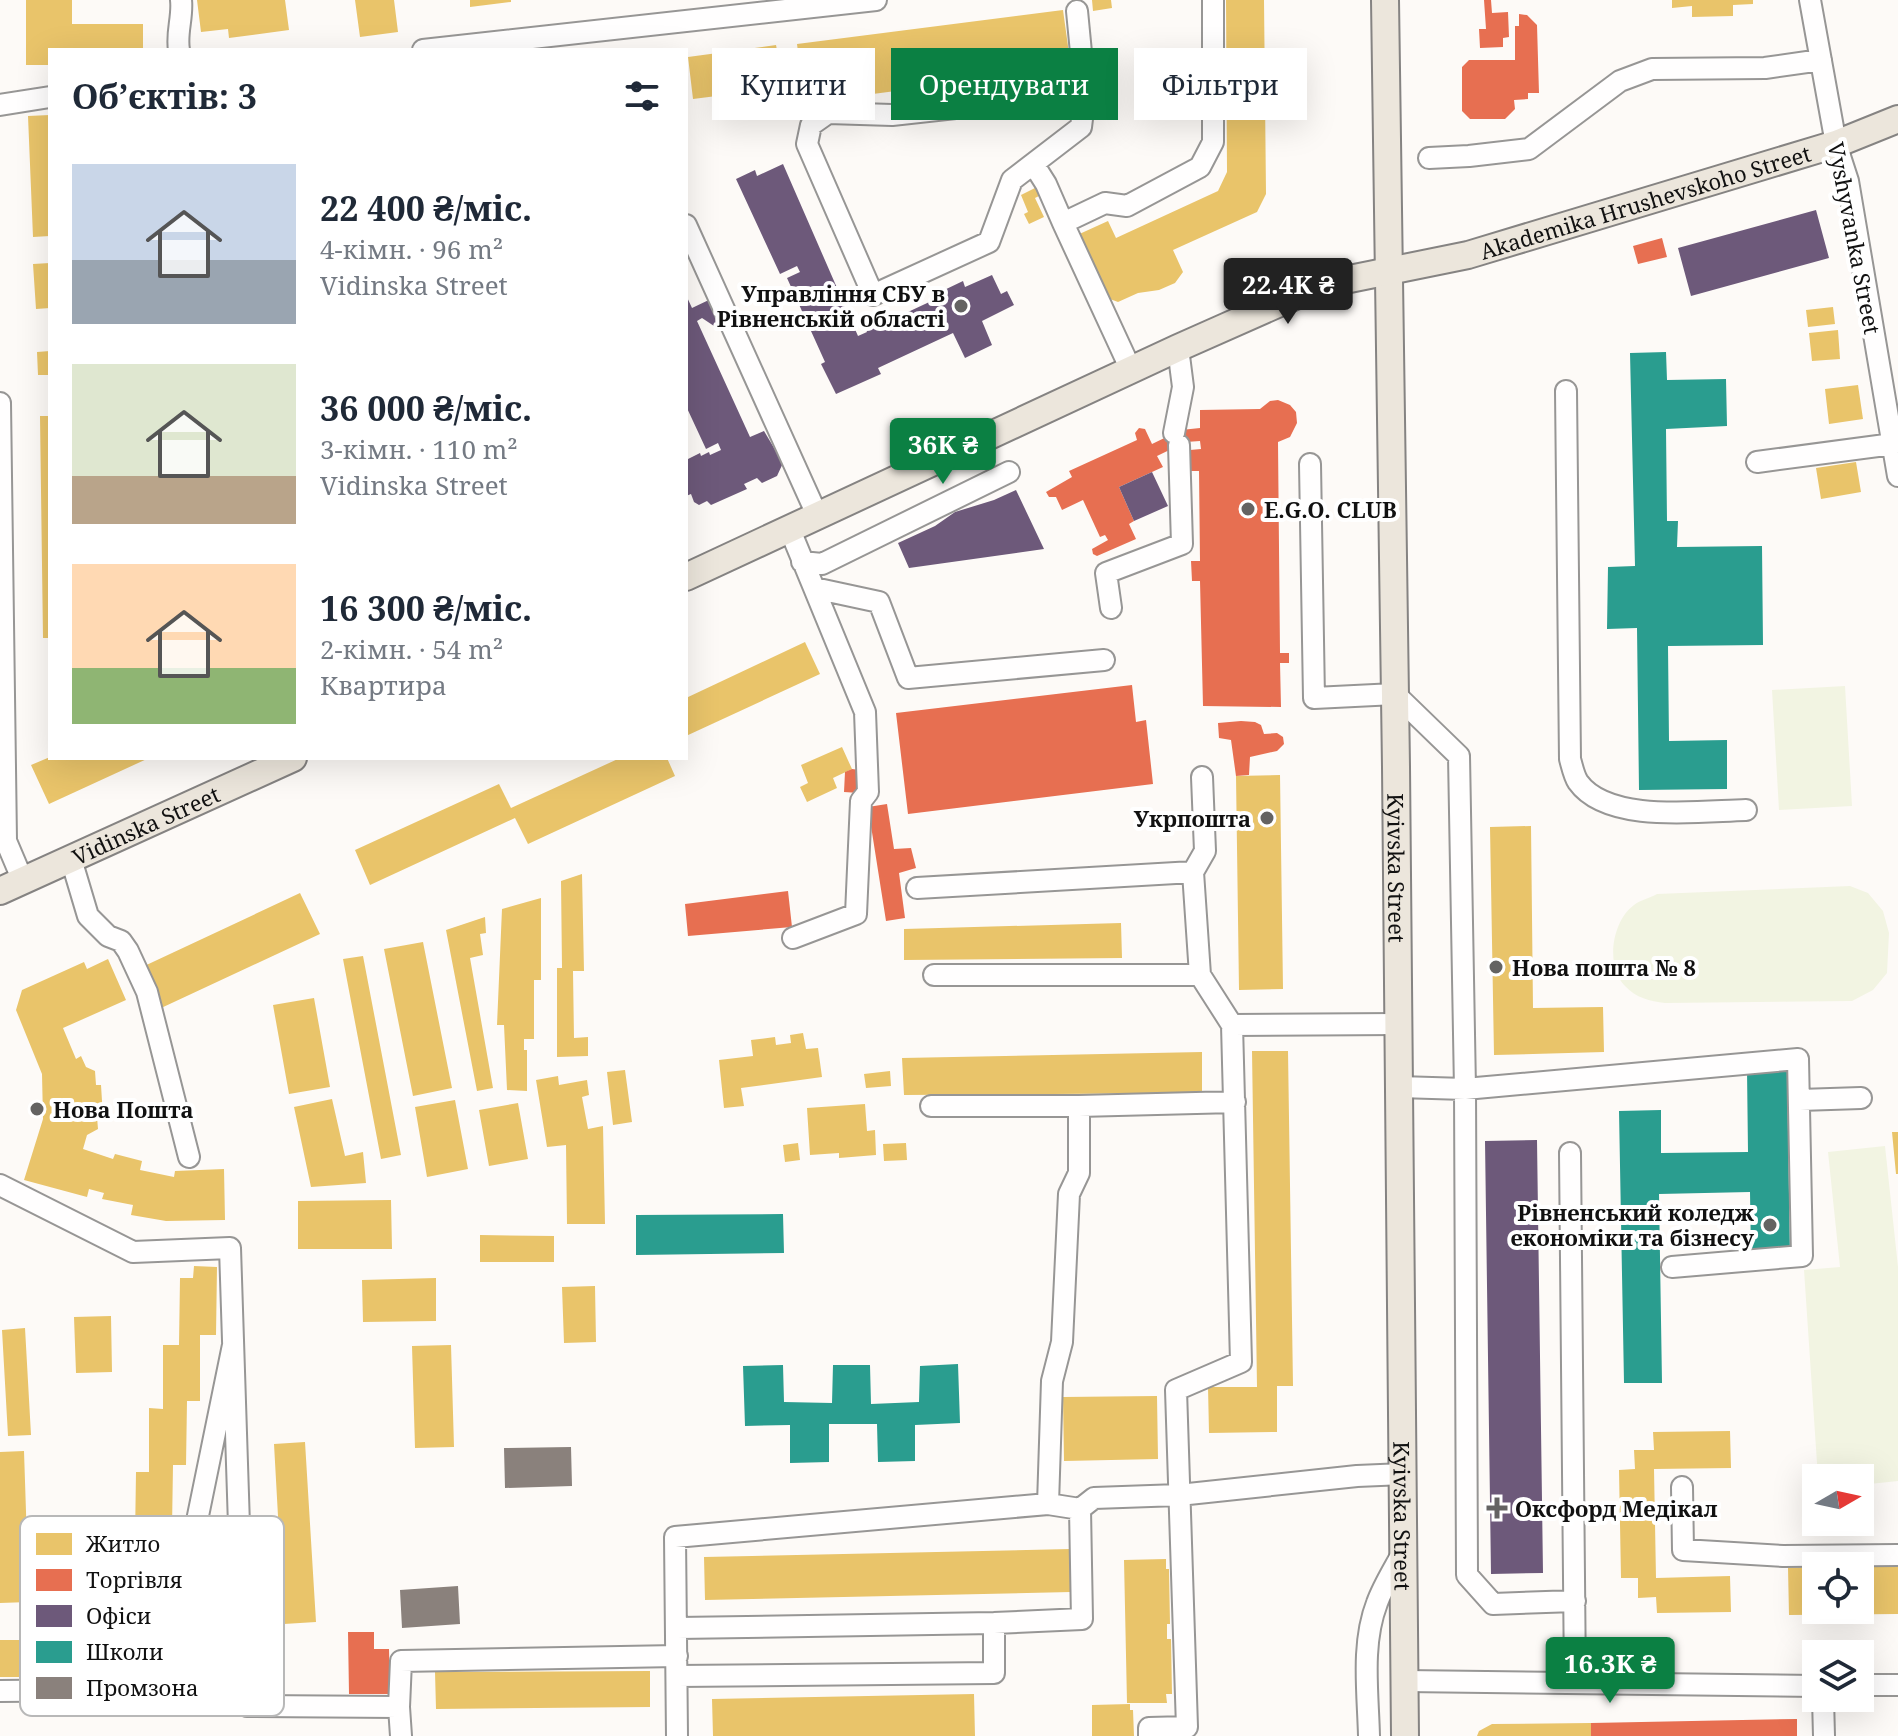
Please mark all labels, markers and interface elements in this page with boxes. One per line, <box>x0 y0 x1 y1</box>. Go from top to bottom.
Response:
chip: Купити <box>712 48 875 120</box>
chip: Орендувати <box>891 48 1118 120</box>
chip: Фільтри <box>1134 48 1307 120</box>
text: Об’єктів: 3 <box>72 73 257 119</box>
icon: filters <box>620 74 664 118</box>
street label: Akademika Hrushevskoho Street <box>1476 137 1814 266</box>
street label: Vyshyvanka Street <box>1822 140 1888 337</box>
text: 22 400 ₴/міс. <box>320 185 532 231</box>
icon: home <box>136 196 232 292</box>
text: 4-кімн. · 96 m² <box>320 231 503 267</box>
pin: 22.4K ₴ <box>1214 258 1362 326</box>
text: 22.4K ₴ <box>1242 266 1334 302</box>
text: Vidinska Street <box>320 267 508 303</box>
place label: Управління СБУ в Рівненській області <box>717 278 945 333</box>
marker: Управління СБУ в Рівненській області <box>952 297 970 315</box>
text: 36 000 ₴/міс. <box>320 385 532 431</box>
icon: home <box>136 396 232 492</box>
pin: 36K ₴ <box>887 418 999 486</box>
text: 36K ₴ <box>908 426 978 462</box>
text: 3-кімн. · 110 m² <box>320 431 518 467</box>
text: Vidinska Street <box>320 467 508 503</box>
place label: E.G.O. CLUB <box>1264 494 1397 524</box>
marker: E.G.O. CLUB <box>1239 500 1257 518</box>
text: 16 300 ₴/міс. <box>320 585 532 631</box>
icon: home <box>136 596 232 692</box>
text: 2-кімн. · 54 m² <box>320 631 503 667</box>
text: Квартира <box>320 667 447 703</box>
street label: Vidinska Street <box>67 778 225 871</box>
street label: Kyivska Street <box>1381 793 1413 943</box>
place label: Укрпошта <box>1134 803 1251 833</box>
marker: Укрпошта <box>1258 809 1276 827</box>
place label: Нова пошта № 8 <box>1512 952 1696 982</box>
marker: Нова пошта № 8 <box>1487 958 1505 976</box>
place label: Нова Пошта <box>53 1094 193 1124</box>
marker: Нова Пошта <box>28 1100 46 1118</box>
place label: Рівненський коледж економіки та бізнесу <box>1510 1197 1755 1252</box>
marker: Рівненський коледж економіки та бізнесу <box>1761 1216 1779 1234</box>
street label: Kyivska Street <box>1387 1441 1419 1591</box>
north arrow <box>1802 1464 1874 1536</box>
map controls <box>1802 1464 1874 1712</box>
place label: Оксфорд Медікал <box>1515 1493 1718 1523</box>
marker: Оксфорд Медікал <box>1486 1497 1508 1519</box>
legend <box>20 1516 284 1716</box>
text: Житло <box>85 1528 160 1558</box>
button: locate <box>1802 1552 1874 1624</box>
text: Торгівля <box>86 1564 183 1594</box>
text: Офіси <box>86 1600 151 1630</box>
text: Школи <box>86 1636 164 1666</box>
pin: 16.3K ₴ <box>1536 1637 1684 1705</box>
button: layers <box>1802 1640 1874 1712</box>
text: 16.3K ₴ <box>1564 1645 1656 1681</box>
text: Промзона <box>86 1672 199 1702</box>

